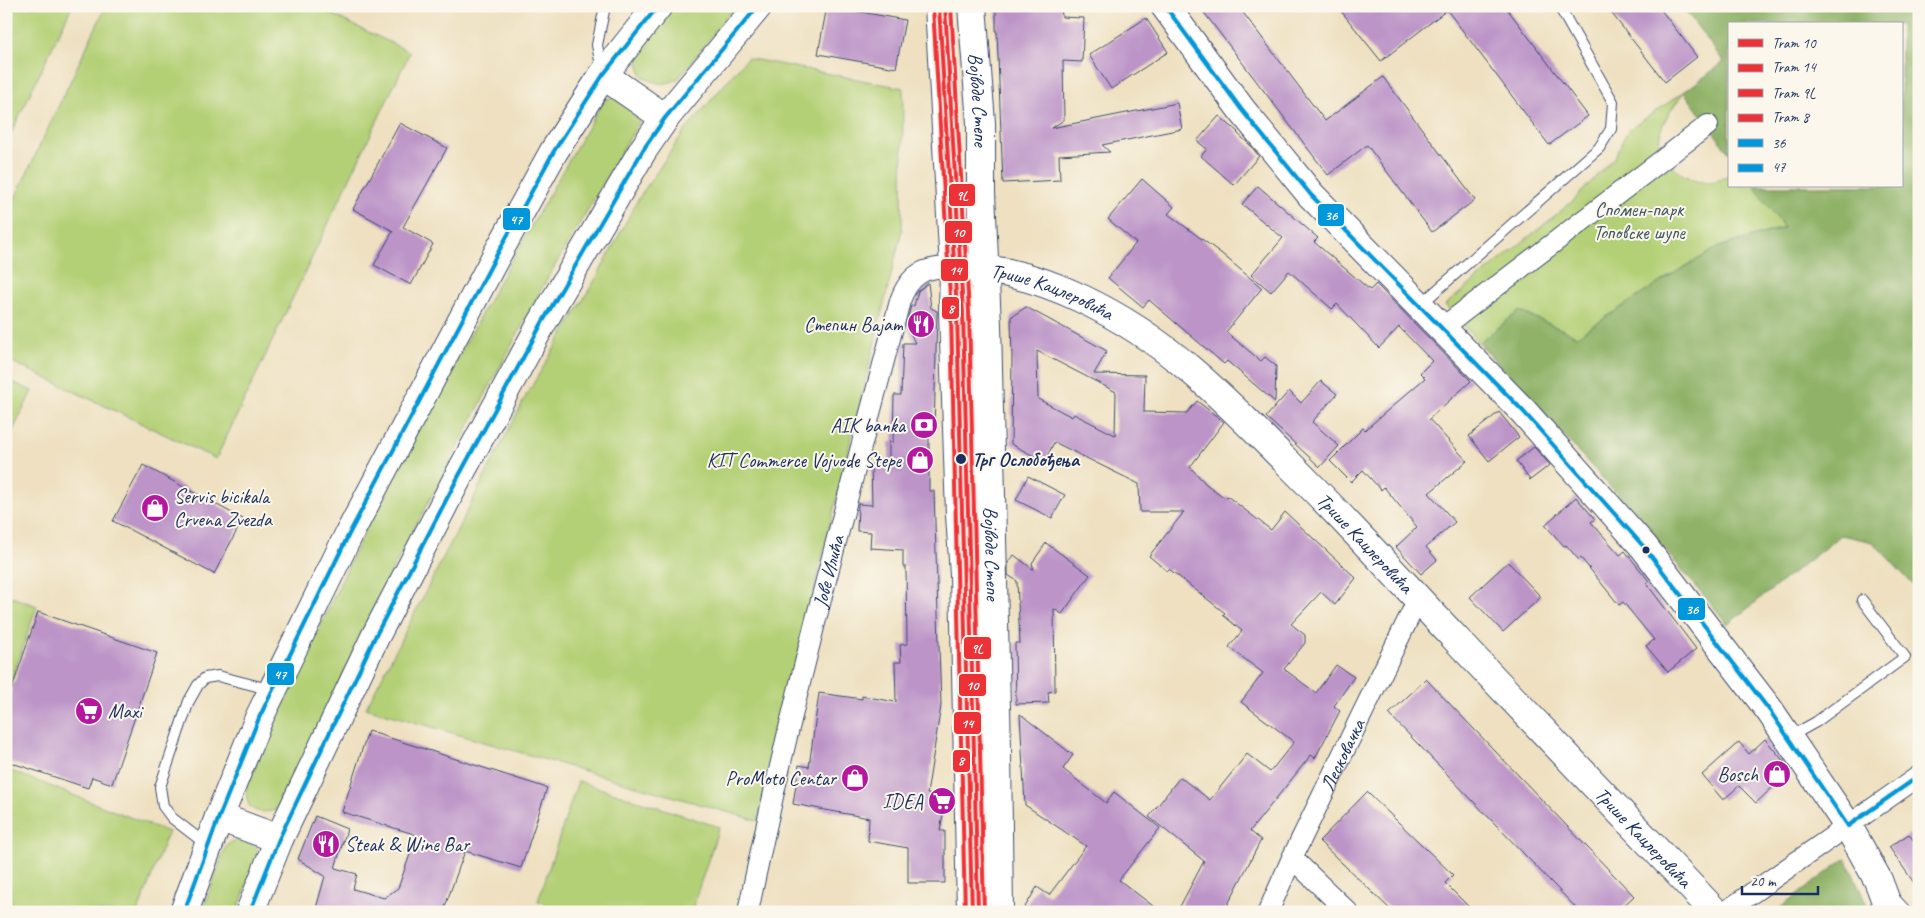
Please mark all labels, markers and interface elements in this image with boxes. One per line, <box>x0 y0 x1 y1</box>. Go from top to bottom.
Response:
legend <box>1728 22 1902 188</box>
text: Tram 10 <box>1772 34 1817 53</box>
street label: Војводе Степе <box>963 52 994 148</box>
text: Tram 14 <box>1772 58 1817 77</box>
text: Tram 9L <box>1772 84 1816 103</box>
text: Tram 8 <box>1772 108 1810 127</box>
text: 36 <box>1772 134 1787 153</box>
text: 47 <box>1772 158 1787 177</box>
line badge: 9L <box>948 183 976 207</box>
text: 9L <box>956 187 969 204</box>
park label: Спомен-парк Топовске шупе <box>1593 197 1686 245</box>
line badge: 36 <box>1317 203 1345 227</box>
line badge: 47 <box>502 207 531 231</box>
text: 36 <box>1325 207 1339 224</box>
text: 47 <box>510 211 524 228</box>
line badge: 10 <box>944 220 973 244</box>
text: 10 <box>952 224 966 241</box>
line badge: 14 <box>940 258 969 282</box>
street label: Трише Кацлеровића <box>989 258 1119 326</box>
text: 14 <box>949 262 963 279</box>
line badge: 8 <box>941 296 960 320</box>
text: 8 <box>948 300 956 317</box>
restaurant icon: Степин Вајат <box>906 309 936 339</box>
place label: Степин Вајат <box>804 312 904 337</box>
bank icon: AIK banka <box>909 410 939 440</box>
place label: AIK banka <box>831 413 907 438</box>
shop icon: KIT Commerce Vojvode Stepe <box>905 445 935 475</box>
place label: Трг Ослобођења <box>972 447 1081 472</box>
place label: KIT Commerce Vojvode Stepe <box>707 448 902 473</box>
marker: Трг Ослобођења <box>954 452 968 466</box>
place label: Servis bicikala Crvena Zvezda <box>174 484 273 532</box>
street label: Трише Кацлеровића <box>1312 487 1420 599</box>
shop icon: Servis bicikala Crvena Zvezda <box>140 493 170 523</box>
street label: Војводе Степе <box>979 506 1006 602</box>
street label: Јове Илића <box>807 531 850 611</box>
unlabelled marker <box>1641 545 1651 555</box>
line badge: 36 <box>1677 597 1706 621</box>
text: 36 <box>1686 601 1700 618</box>
line badge: 9L <box>963 636 992 660</box>
text: 9L <box>971 640 984 657</box>
line badge: 47 <box>266 662 295 686</box>
text: 47 <box>274 666 288 683</box>
line badge: 10 <box>958 673 987 697</box>
text: 10 <box>966 677 980 694</box>
supermarket icon: Maxi <box>74 696 104 726</box>
place label: Maxi <box>108 699 144 724</box>
line badge: 14 <box>953 711 982 735</box>
street label: Лесковачка <box>1314 714 1371 795</box>
text: 14 <box>961 715 975 732</box>
line badge: 8 <box>952 749 971 773</box>
text: 8 <box>958 752 966 769</box>
shop icon: Bosch <box>1762 759 1792 789</box>
place label: Bosch <box>1718 762 1759 787</box>
shop icon: ProMoto Centar <box>840 763 870 793</box>
place label: ProMoto Centar <box>726 766 838 791</box>
street label: Трише Кацлеровића <box>1590 782 1698 894</box>
supermarket icon: IDEA <box>927 786 957 816</box>
place label: IDEA <box>882 789 924 814</box>
restaurant icon: Steak & Wine Bar <box>311 829 341 859</box>
place label: Steak & Wine Bar <box>345 832 471 857</box>
scale bar <box>1742 863 1819 895</box>
text: 20 m <box>1750 872 1777 891</box>

